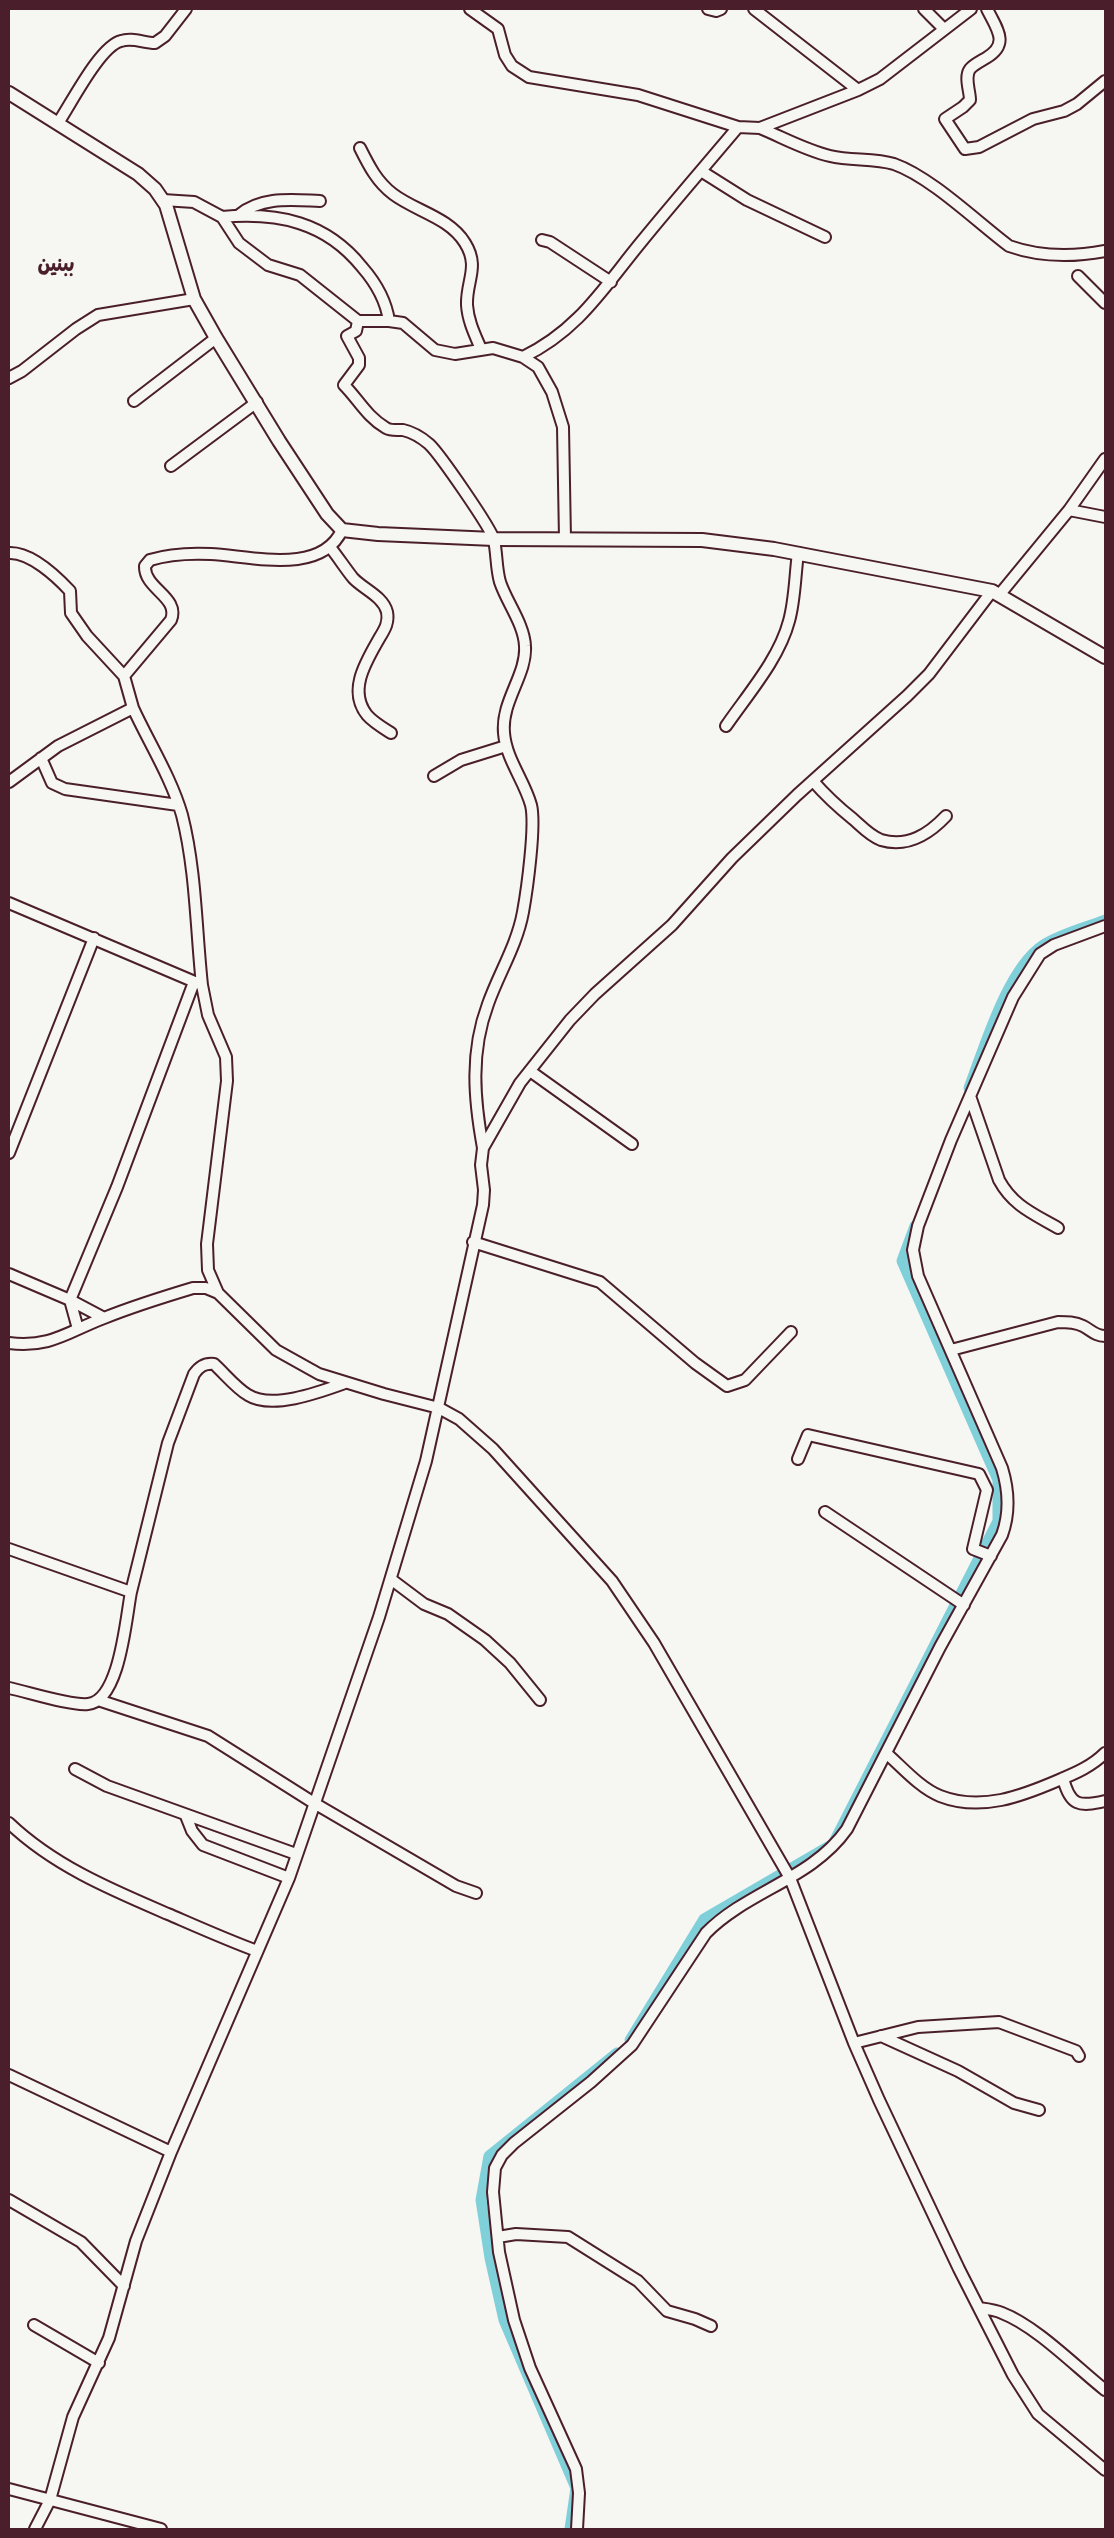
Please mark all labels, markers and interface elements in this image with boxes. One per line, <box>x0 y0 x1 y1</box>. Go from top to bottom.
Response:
district label: ببنين <box>37 255 75 279</box>

